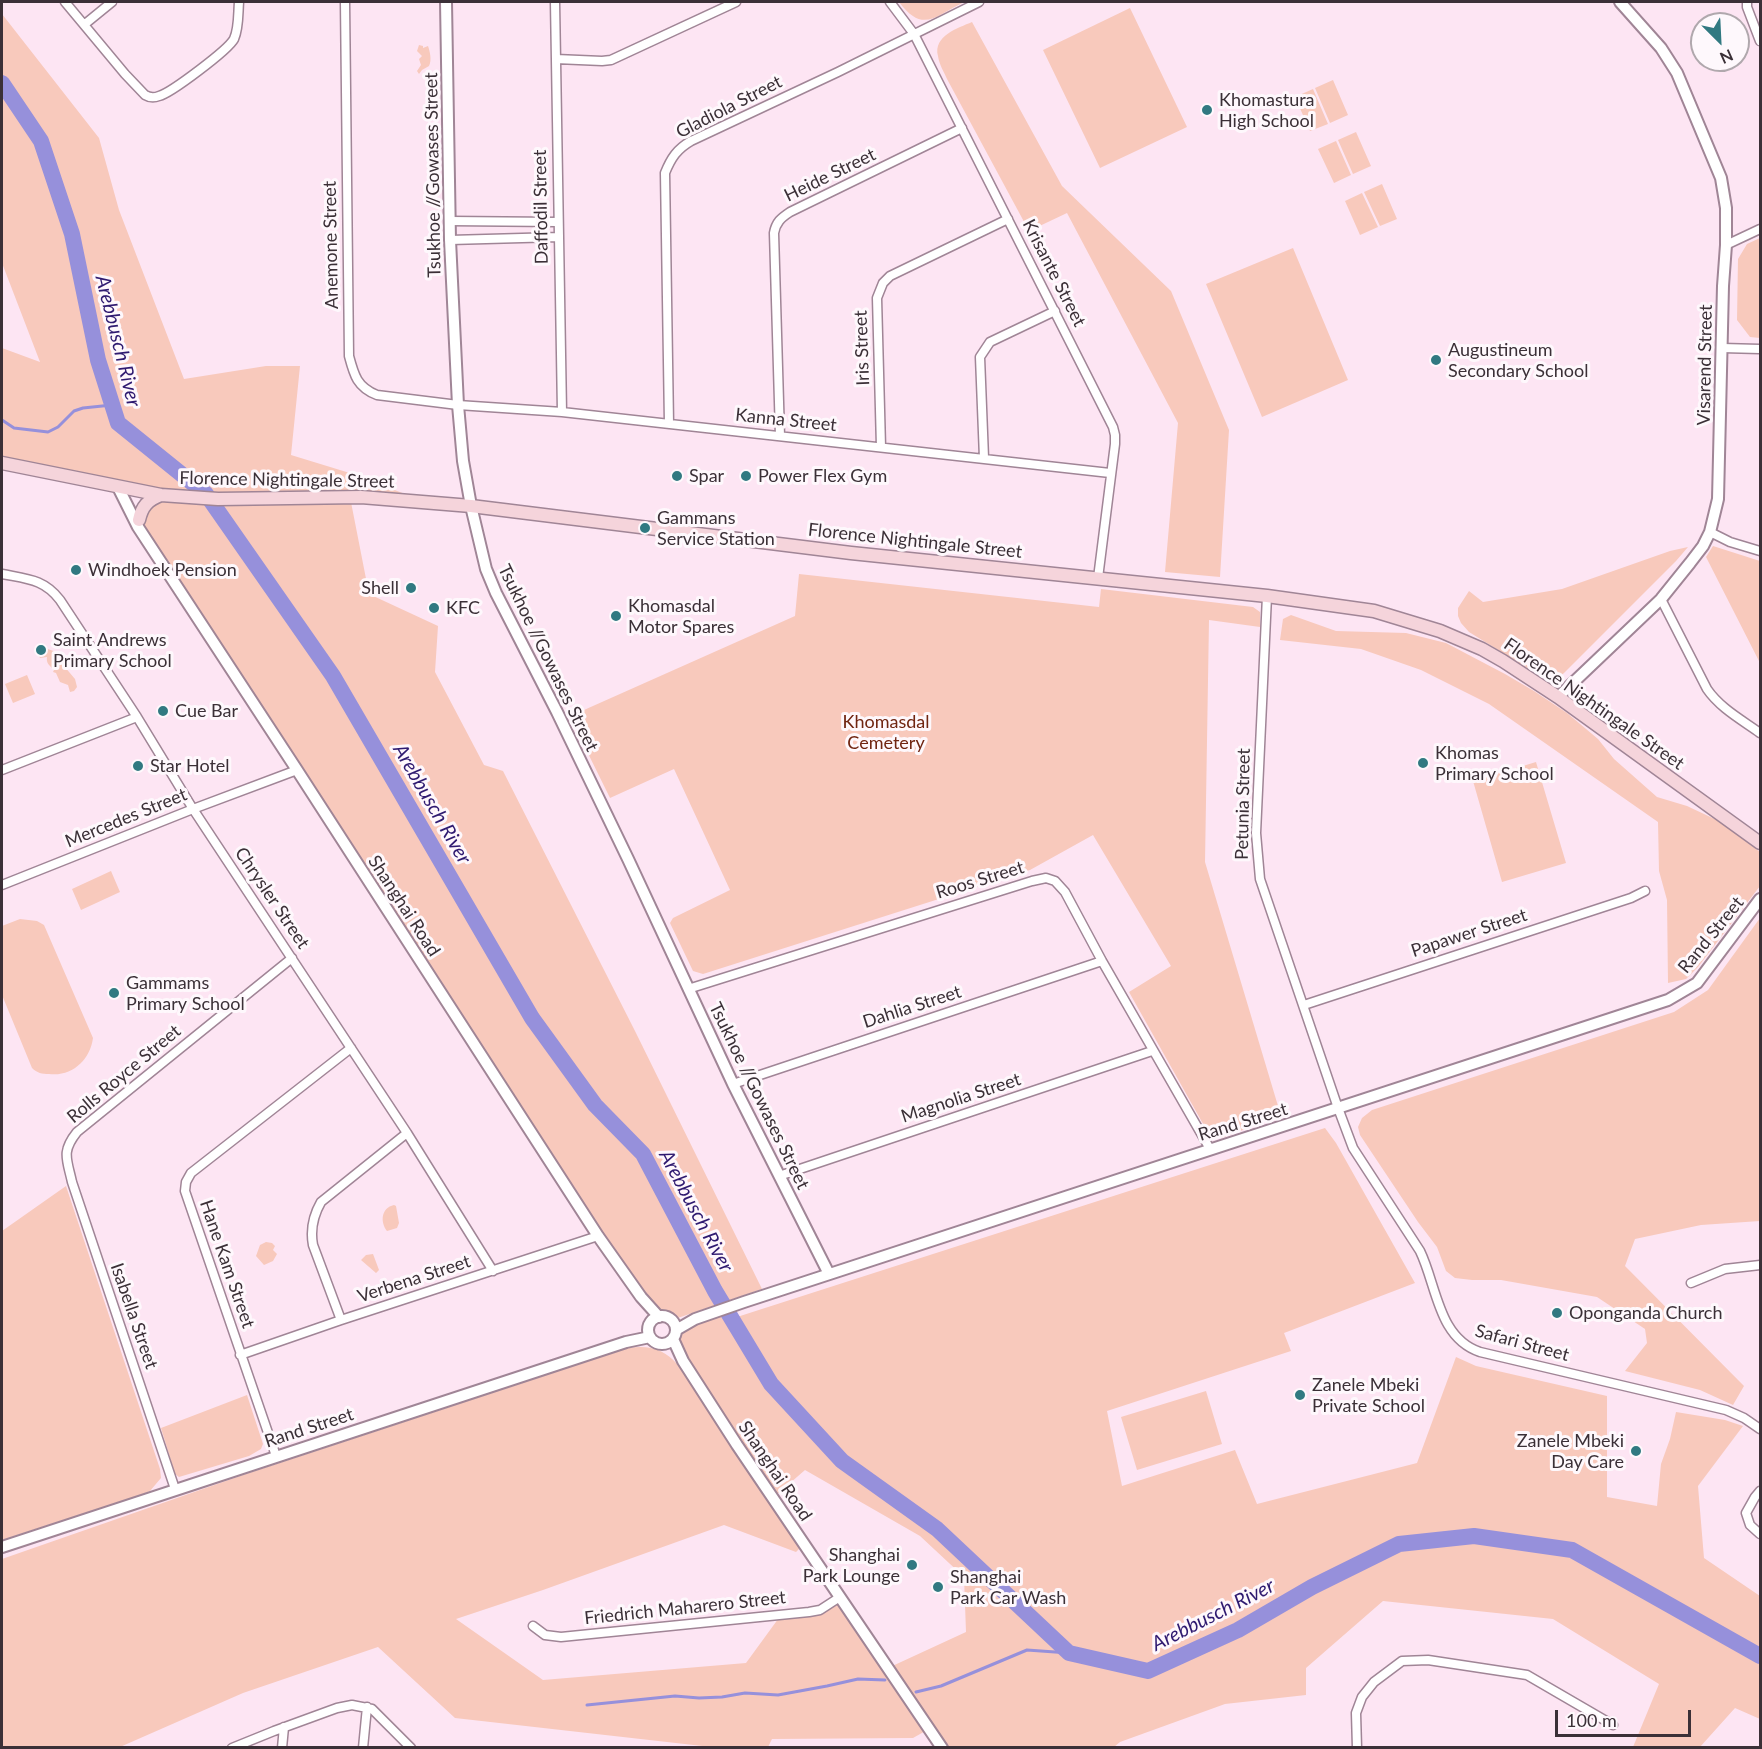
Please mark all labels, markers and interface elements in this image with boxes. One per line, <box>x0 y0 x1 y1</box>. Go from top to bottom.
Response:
north arrow <box>1690 12 1750 72</box>
text: N <box>1717 46 1736 68</box>
street label: Gladiola Street <box>672 71 786 143</box>
street label: Tsukhoe //Gowases Street <box>420 72 446 278</box>
place label: Khomastura High School <box>1219 89 1315 132</box>
marker: Khomastura High School <box>1200 103 1214 117</box>
street label: Heide Street <box>781 144 879 206</box>
street label: Daffodil Street <box>529 149 553 265</box>
street label: Anemone Street <box>319 181 343 309</box>
street label: Krisante Street <box>1018 216 1090 330</box>
water label: Arebbusch River <box>90 273 146 409</box>
street label: Visarend Street <box>1693 304 1717 426</box>
street label: Iris Street <box>850 310 874 386</box>
place label: Augustineum Secondary School <box>1448 339 1588 382</box>
marker: Augustineum Secondary School <box>1429 353 1443 367</box>
street label: Kanna Street <box>734 404 838 436</box>
place label: Spar <box>689 465 724 487</box>
place label: Power Flex Gym <box>758 465 887 487</box>
street label: Florence Nightingale Street <box>179 467 395 493</box>
marker: Spar <box>670 469 684 483</box>
marker: Power Flex Gym <box>739 469 753 483</box>
place label: Gammans Service Station <box>657 507 775 550</box>
street label: Florence Nightingale Street <box>807 519 1023 563</box>
marker: Gammans Service Station <box>638 521 652 535</box>
place label: Windhoek Pension <box>88 559 237 581</box>
street label: Tsukhoe //Gowases Street <box>493 561 603 755</box>
marker: Windhoek Pension <box>69 563 83 577</box>
place label: Shell <box>361 577 399 599</box>
marker: Shell <box>404 581 418 595</box>
place label: Khomasdal Motor Spares <box>628 595 734 638</box>
place label: KFC <box>446 597 480 619</box>
marker: KFC <box>427 601 441 615</box>
marker: Khomasdal Motor Spares <box>609 609 623 623</box>
place label: Saint Andrews Primary School <box>53 629 172 672</box>
street label: Florence Nightingale Street <box>1500 633 1688 775</box>
marker: Saint Andrews Primary School <box>34 643 48 657</box>
place label: Cue Bar <box>175 700 238 722</box>
marker: Cue Bar <box>156 704 170 718</box>
park label: Khomasdal Cemetery <box>843 711 929 754</box>
water label: Arebbusch River <box>388 740 476 868</box>
place label: Khomas Primary School <box>1435 742 1554 784</box>
street label: Petunia Street <box>1231 748 1255 860</box>
place label: Star Hotel <box>150 755 230 777</box>
marker: Khomas Primary School <box>1416 756 1430 770</box>
marker: Star Hotel <box>131 759 145 773</box>
street label: Mercedes Street <box>62 784 190 852</box>
street label: Chrysler Street <box>230 843 314 953</box>
street label: Shanghai Road <box>363 852 445 960</box>
street label: Roos Street <box>933 856 1027 904</box>
street label: Rand Street <box>1674 892 1748 978</box>
street label: Papawer Street <box>1408 904 1530 962</box>
place label: Gammams Primary School <box>126 972 245 1014</box>
street label: Dahlia Street <box>860 981 964 1033</box>
marker: Gammams Primary School <box>107 986 121 1000</box>
street label: Tsukhoe //Gowases Street <box>704 999 814 1193</box>
street label: Rolls Royce Street <box>63 1020 185 1128</box>
street label: Magnolia Street <box>898 1068 1024 1128</box>
street label: Rand Street <box>1196 1098 1290 1146</box>
water label: Arebbusch River <box>654 1146 738 1276</box>
street label: Hane Kam Street <box>195 1197 259 1331</box>
street label: Verbena Street <box>355 1251 473 1307</box>
street label: Isabella Street <box>106 1260 162 1372</box>
place label: Oponganda Church <box>1569 1302 1722 1324</box>
marker: Oponganda Church <box>1550 1306 1564 1320</box>
street label: Safari Street <box>1473 1320 1571 1366</box>
place label: Zanele Mbeki Private School <box>1312 1374 1425 1416</box>
marker: Zanele Mbeki Private School <box>1293 1388 1307 1402</box>
street label: Rand Street <box>262 1403 356 1453</box>
street label: Shanghai Road <box>734 1417 816 1525</box>
place label: Zanele Mbeki Day Care <box>1517 1430 1624 1472</box>
marker: Zanele Mbeki Day Care <box>1629 1444 1643 1458</box>
place label: Shanghai Park Lounge <box>803 1544 900 1586</box>
marker: Shanghai Park Lounge <box>905 1558 919 1572</box>
place label: Shanghai Park Car Wash <box>950 1566 1066 1608</box>
water label: Arebbusch River <box>1148 1574 1278 1656</box>
marker: Shanghai Park Car Wash <box>931 1580 945 1594</box>
street label: Friedrich Maharero Street <box>583 1587 787 1629</box>
scale bar <box>1558 1698 1694 1736</box>
text: 100 m <box>1566 1709 1617 1731</box>

